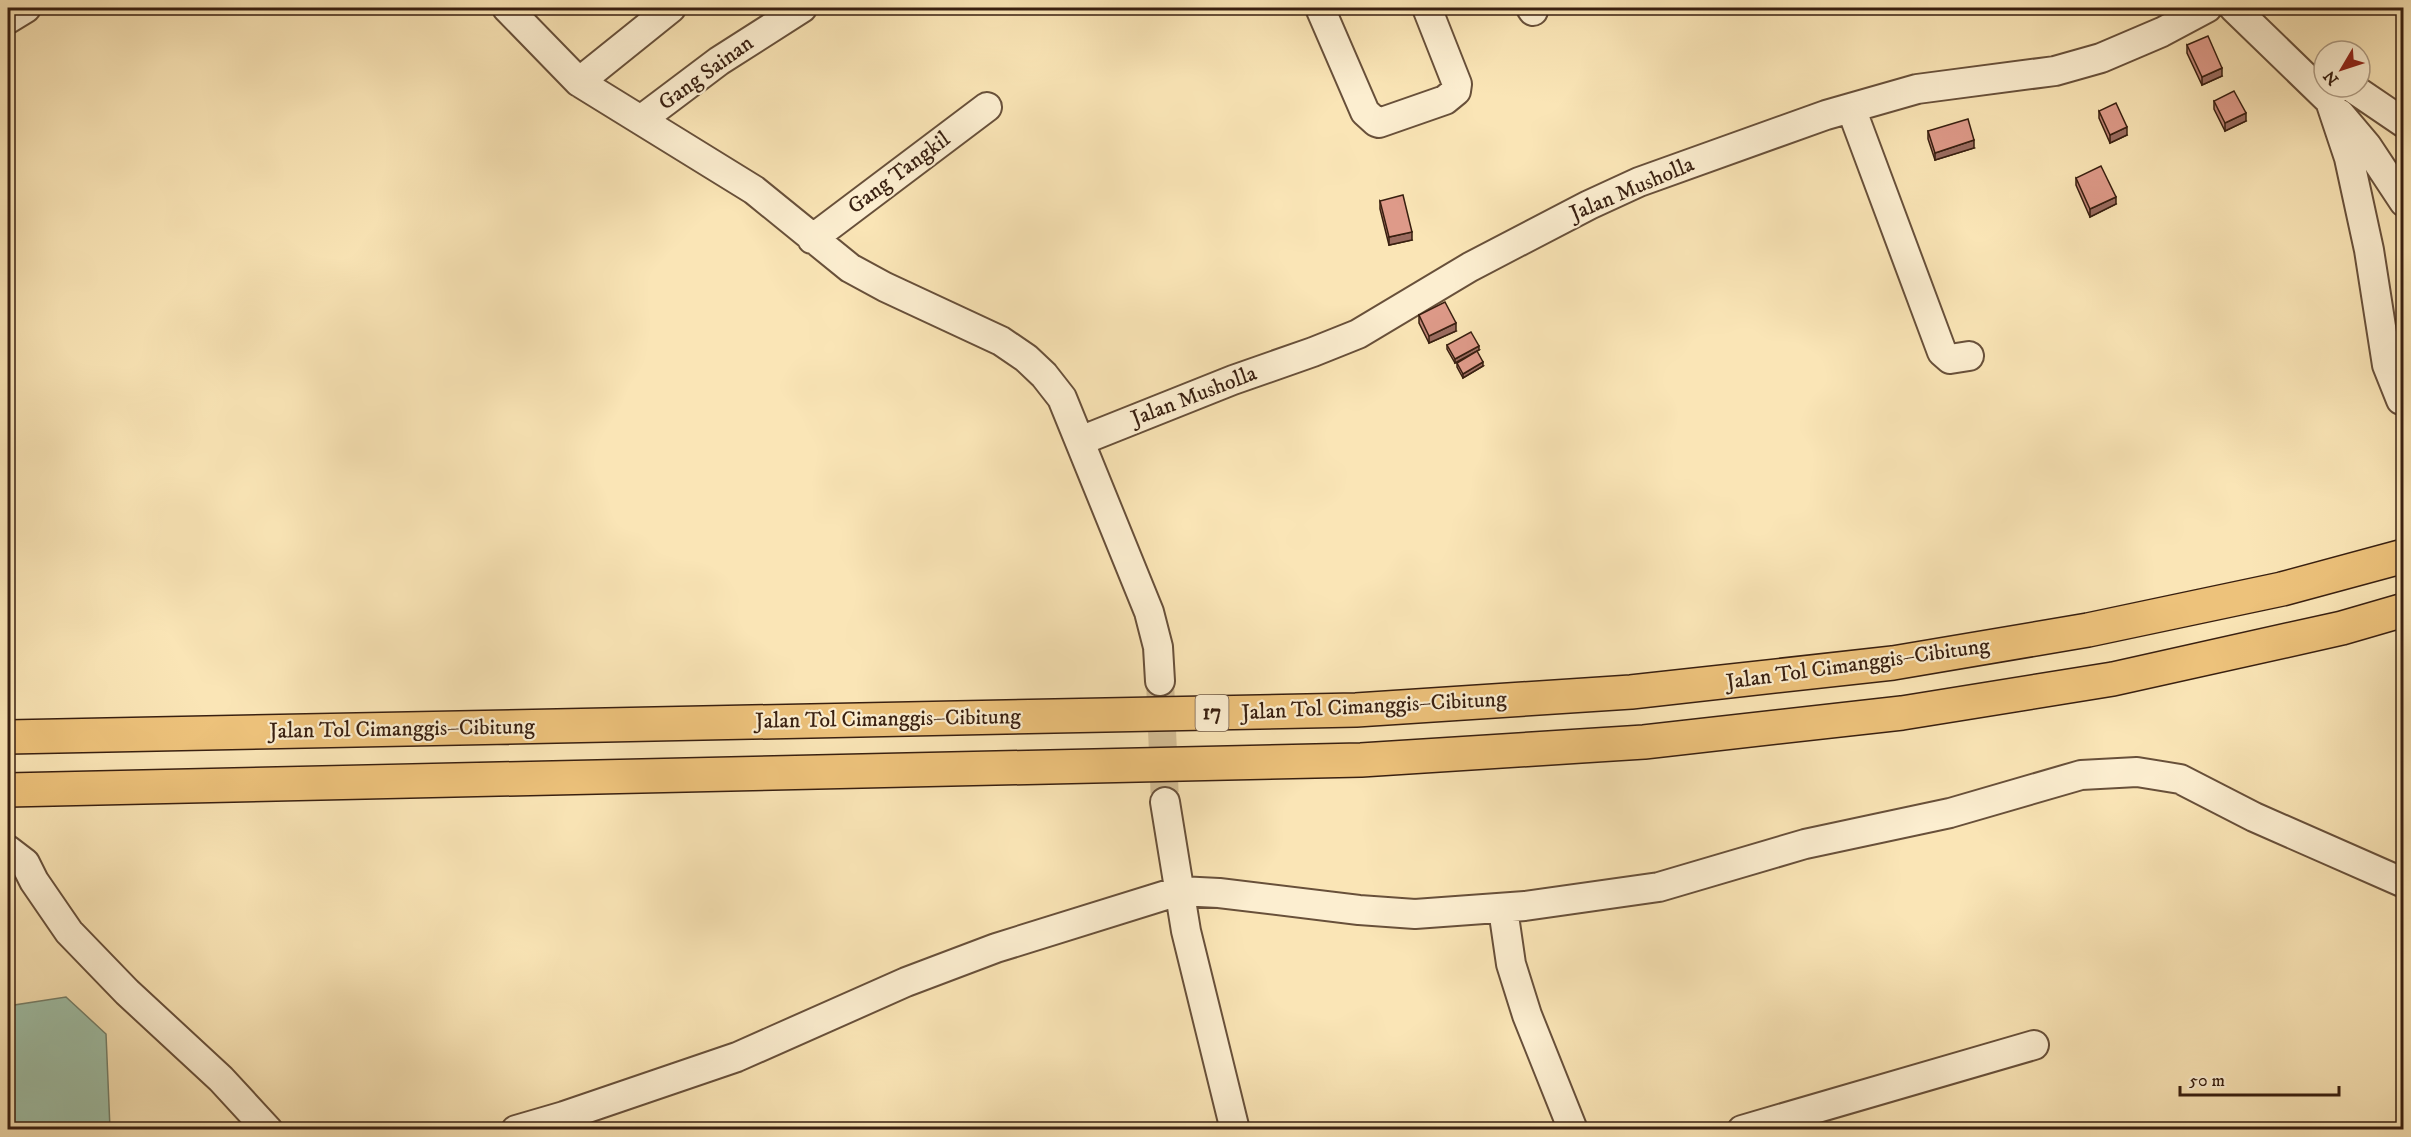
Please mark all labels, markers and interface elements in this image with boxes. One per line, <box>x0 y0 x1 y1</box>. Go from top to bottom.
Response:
street label: Gang Sainan <box>653 29 759 116</box>
north arrow <box>2312 39 2372 99</box>
text: N <box>2319 66 2343 89</box>
street label: Gang Tangkil <box>843 126 956 220</box>
street label: Jalan Musholla <box>1564 150 1699 228</box>
street label: Jalan Musholla <box>1126 359 1261 433</box>
street label: Jalan Tol Cimanggis–Cibitung <box>1723 632 1992 696</box>
street label: Jalan Tol Cimanggis–Cibitung <box>1239 686 1508 727</box>
road number: 17 <box>1196 695 1228 731</box>
street label: Jalan Tol Cimanggis–Cibitung <box>753 703 1021 735</box>
street label: Jalan Tol Cimanggis–Cibitung <box>267 713 535 745</box>
scale bar <box>2180 1059 2339 1097</box>
text: 50 m <box>2189 1070 2225 1092</box>

